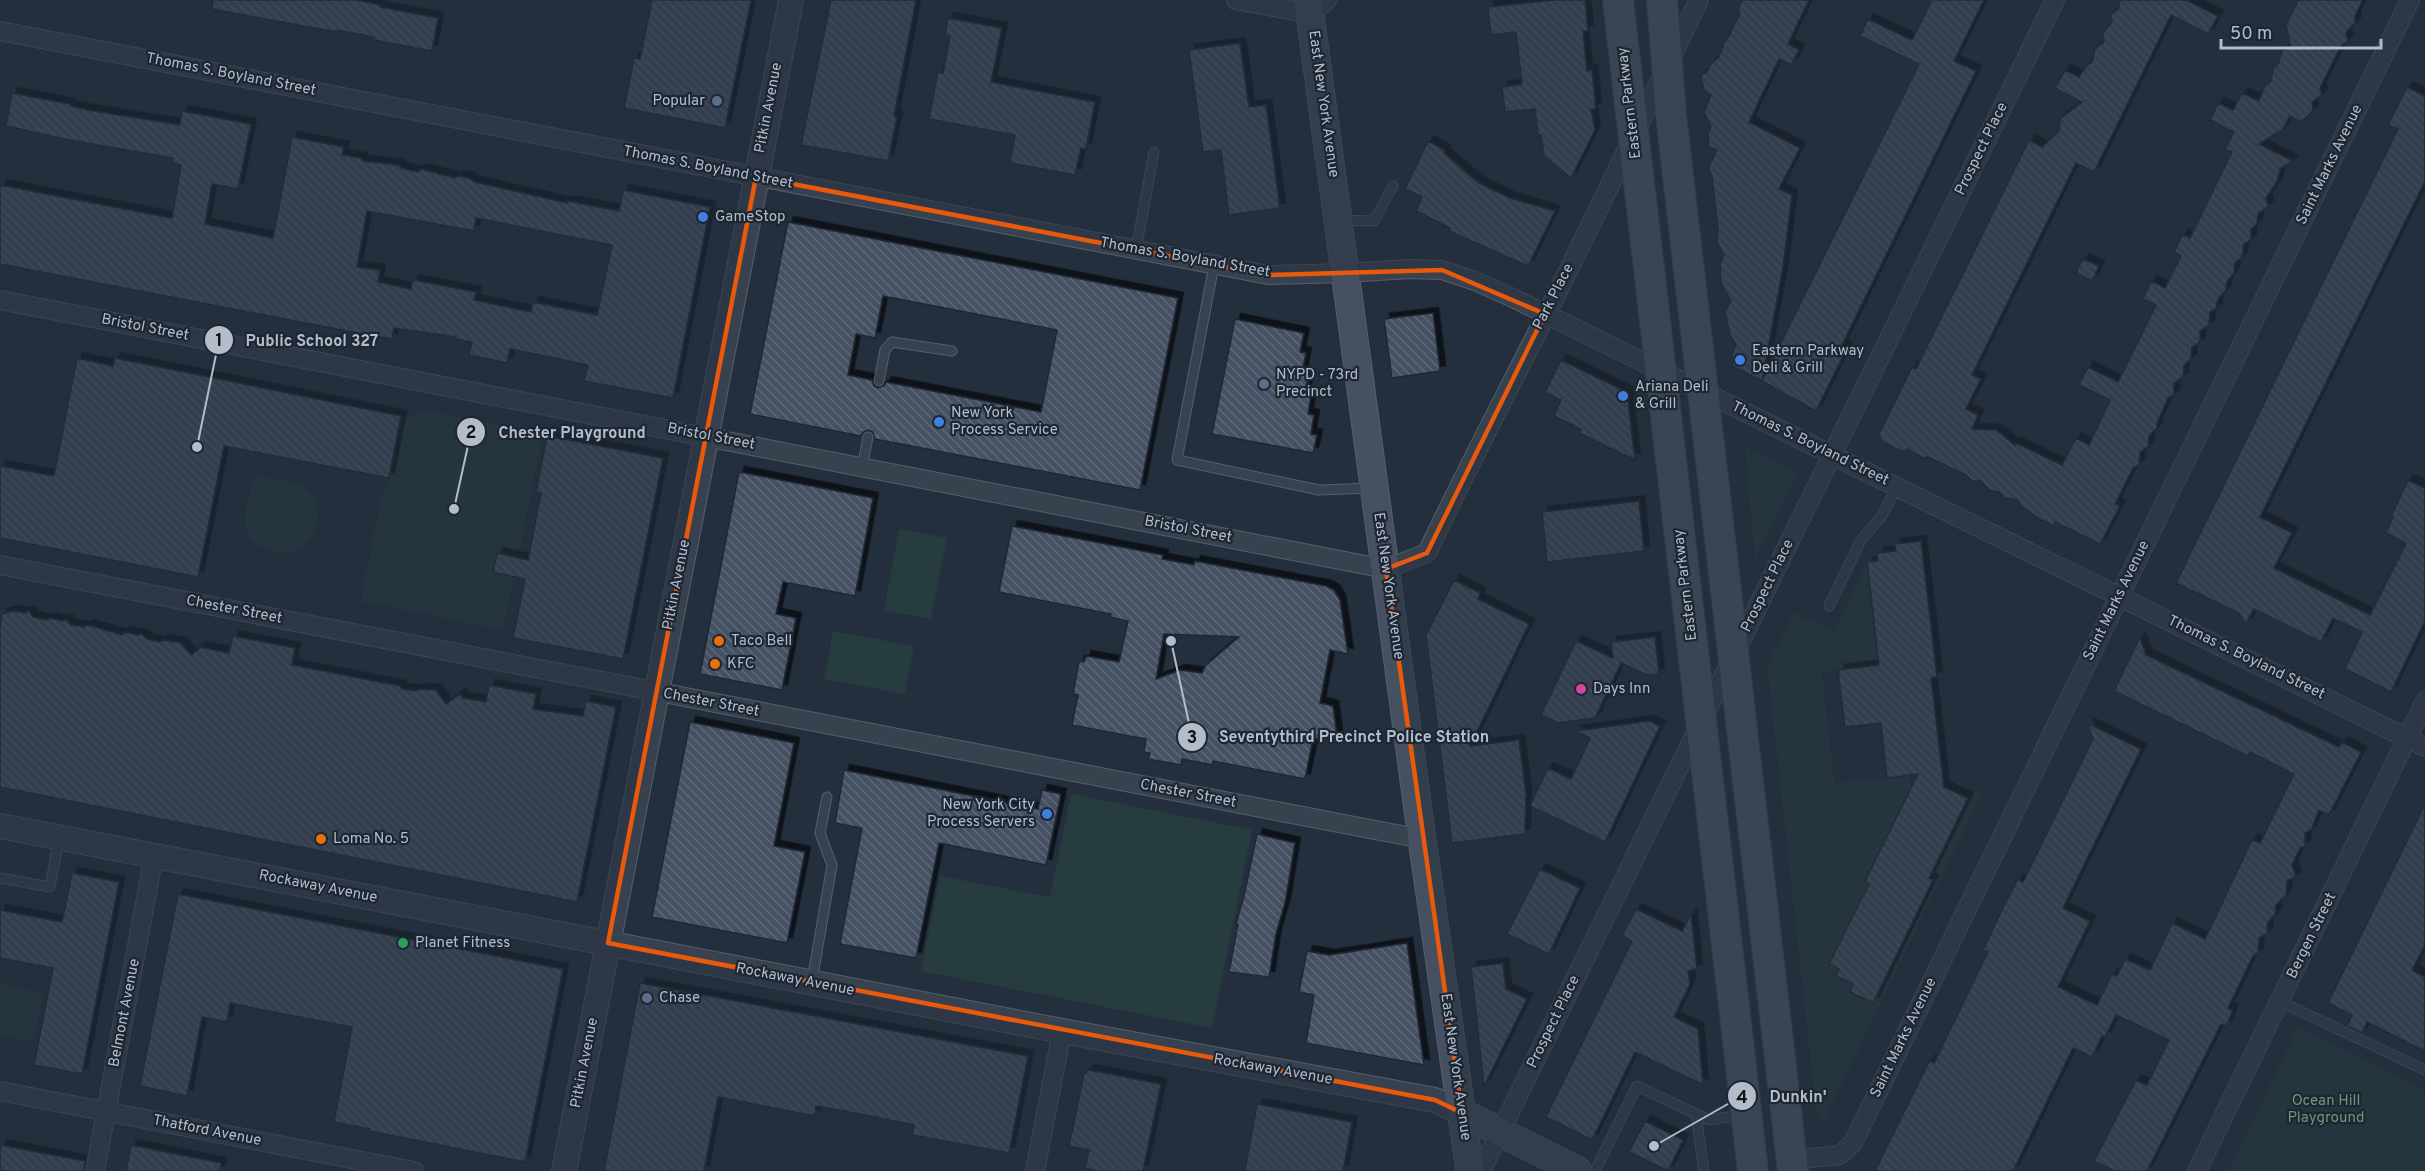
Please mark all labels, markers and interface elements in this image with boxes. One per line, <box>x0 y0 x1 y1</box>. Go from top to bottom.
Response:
scale bar <box>2221 12 2382 50</box>
text: 50 m <box>2230 23 2272 46</box>
street label: East New York Avenue <box>1303 29 1343 179</box>
street label: Eastern Parkway <box>1614 46 1646 160</box>
street label: Thomas S. Boyland Street <box>144 49 318 101</box>
street label: Pitkin Avenue <box>751 61 787 155</box>
place label: Popular <box>652 92 705 111</box>
marker: Popular <box>710 94 724 108</box>
street label: Prospect Place <box>1951 99 2013 199</box>
street label: Saint Marks Avenue <box>2293 102 2367 228</box>
street label: Thomas S. Boyland Street <box>621 142 795 194</box>
place label: GameStop <box>715 208 786 227</box>
marker: GameStop <box>696 210 710 224</box>
street label: Thomas S. Boyland Street <box>1098 234 1272 282</box>
street label: Park Place <box>1529 261 1579 333</box>
street label: Bristol Street <box>100 310 190 346</box>
callout: Public School 327 <box>204 323 391 357</box>
text: 1 <box>215 330 223 353</box>
text: Public School 327 <box>246 332 378 352</box>
place label: Eastern Parkway Deli & Grill <box>1752 342 1864 378</box>
marker: Eastern Parkway Deli & Grill <box>1733 353 1747 367</box>
place label: NYPD - 73rd Precinct <box>1276 366 1358 402</box>
marker: NYPD - 73rd Precinct <box>1257 377 1271 391</box>
place label: Ariana Deli & Grill <box>1635 378 1709 414</box>
marker: Ariana Deli & Grill <box>1616 389 1630 403</box>
street label: Thomas S. Boyland Street <box>1728 398 1892 490</box>
place label: New York Process Service <box>951 404 1058 440</box>
callout: Chester Playground <box>456 415 658 449</box>
marker: New York Process Service <box>932 415 946 429</box>
street label: Bristol Street <box>666 419 756 455</box>
text: 2 <box>465 422 477 445</box>
text: Chester Playground <box>498 424 646 444</box>
street label: East New York Avenue <box>1368 511 1408 661</box>
street label: Bristol Street <box>1143 512 1233 548</box>
street label: Eastern Parkway <box>1670 528 1702 642</box>
street label: Prospect Place <box>1737 536 1799 636</box>
street label: Pitkin Avenue <box>659 538 695 632</box>
street label: Saint Marks Avenue <box>2080 538 2154 664</box>
street label: Chester Street <box>184 591 284 629</box>
street label: Thomas S. Boyland Street <box>2164 612 2328 704</box>
place label: Taco Bell <box>731 632 792 651</box>
marker: Taco Bell <box>712 634 726 648</box>
place label: KFC <box>727 655 755 674</box>
marker: KFC <box>708 657 722 671</box>
place label: Days Inn <box>1593 680 1650 699</box>
marker: Days Inn <box>1574 682 1588 696</box>
street label: Chester Street <box>661 684 761 722</box>
callout: Seventythird Precinct Police Station <box>1177 720 1501 754</box>
text: 3 <box>1187 727 1197 750</box>
text: Seventythird Precinct Police Station <box>1219 728 1489 748</box>
street label: Chester Street <box>1138 775 1238 813</box>
place label: New York City Process Servers <box>927 796 1035 832</box>
marker: New York City Process Servers <box>1040 807 1054 821</box>
place label: Loma No. 5 <box>333 830 409 849</box>
marker: Loma No. 5 <box>314 832 328 846</box>
street label: Rockaway Avenue <box>257 866 379 908</box>
street label: Bergen Street <box>2283 890 2341 982</box>
place label: Planet Fitness <box>415 934 510 953</box>
marker: Planet Fitness <box>396 936 410 950</box>
street label: Belmont Avenue <box>105 957 145 1069</box>
street label: Rockaway Avenue <box>734 959 856 1001</box>
street label: Prospect Place <box>1523 972 1585 1072</box>
street label: Saint Marks Avenue <box>1867 975 1941 1101</box>
place label: Chase <box>659 989 700 1008</box>
marker: Chase <box>640 991 654 1005</box>
street label: East New York Avenue <box>1435 992 1475 1142</box>
street label: Pitkin Avenue <box>567 1016 603 1110</box>
street label: Rockaway Avenue <box>1212 1050 1334 1090</box>
callout: Dunkin' <box>1727 1079 1838 1113</box>
text: 4 <box>1736 1087 1748 1110</box>
text: Dunkin' <box>1769 1088 1827 1108</box>
park label: Ocean Hill Playground <box>2287 1092 2365 1128</box>
street label: Thatford Avenue <box>151 1111 263 1151</box>

